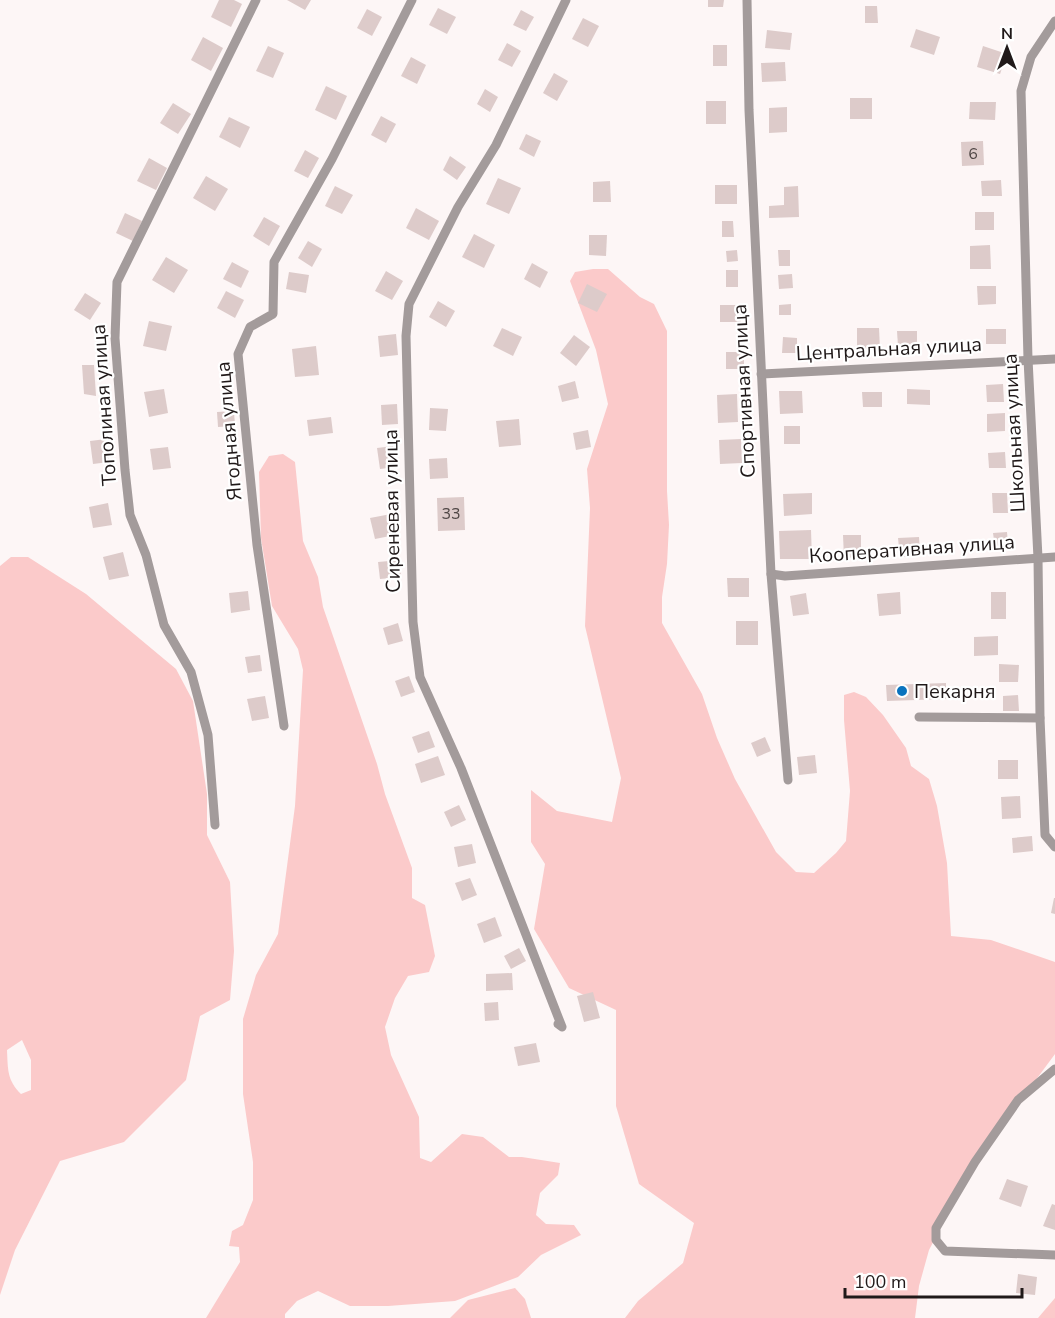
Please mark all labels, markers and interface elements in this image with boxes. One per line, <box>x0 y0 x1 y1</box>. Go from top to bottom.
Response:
north arrow <box>977 18 1037 78</box>
text: N <box>1001 23 1013 45</box>
house number: 6 <box>968 143 978 165</box>
street label: Спортивная улица <box>726 303 762 479</box>
street label: Тополиная улица <box>85 323 123 487</box>
street label: Центральная улица <box>795 331 983 367</box>
street label: Школьная улица <box>996 353 1032 513</box>
street label: Ягодная улица <box>209 360 249 502</box>
street label: Сиреневая улица <box>377 429 407 593</box>
house number: 33 <box>441 503 461 525</box>
street label: Кооперативная улица <box>808 528 1016 570</box>
place label: Пекарня <box>914 678 996 705</box>
marker: Пекарня <box>895 684 909 698</box>
scale bar <box>845 1261 1022 1299</box>
text: 100 m <box>854 1270 906 1294</box>

